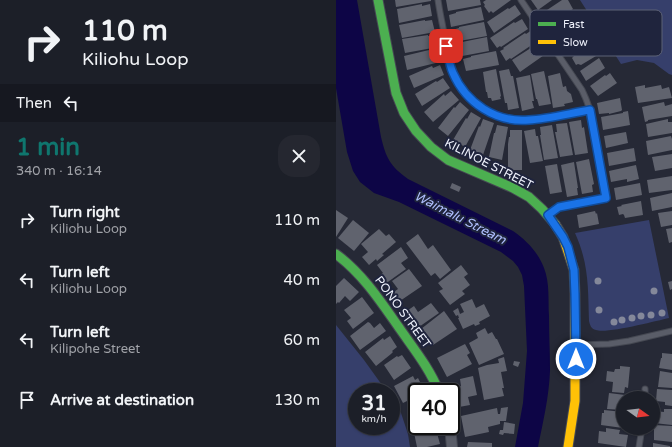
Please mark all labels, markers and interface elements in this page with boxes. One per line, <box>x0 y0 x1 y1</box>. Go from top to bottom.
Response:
legend <box>530 10 662 56</box>
text: 110 m <box>82 14 168 48</box>
icon: right <box>16 16 68 68</box>
text: Fast <box>563 18 584 31</box>
pin <box>429 29 463 63</box>
icon: arrive <box>435 35 457 57</box>
text: Slow <box>563 36 588 49</box>
text: Kiliohu Loop <box>82 48 189 70</box>
icon: left <box>60 92 82 114</box>
text: Then <box>16 94 52 112</box>
text: 1 min <box>16 133 80 162</box>
button: close <box>278 135 320 177</box>
street label: KILINOE STREET <box>442 136 536 193</box>
text: 340 m · 16:14 <box>16 163 102 179</box>
water label: Waimalu Stream <box>411 188 510 249</box>
text: Turn right <box>50 203 120 221</box>
icon: right <box>16 209 38 231</box>
text: 110 m <box>274 211 320 229</box>
text: Kiliohu Loop <box>50 221 127 237</box>
text: Turn left <box>50 263 110 281</box>
icon: left <box>16 269 38 291</box>
text: 40 m <box>283 271 320 289</box>
street label: PONO STREET <box>372 273 434 351</box>
text: Kiliohu Loop <box>50 281 127 297</box>
text: Turn left <box>50 323 110 341</box>
icon: left <box>16 329 38 351</box>
text: 60 m <box>283 331 320 349</box>
position arrow <box>555 338 597 380</box>
text: Kilipohe Street <box>50 341 140 357</box>
speed limit sign: 40 <box>408 383 460 435</box>
icon: arrive <box>16 389 38 411</box>
text: Arrive at destination <box>50 391 194 409</box>
text: 130 m <box>274 391 320 409</box>
north arrow <box>616 391 660 435</box>
map controls <box>616 391 660 435</box>
text: 31 <box>361 392 387 416</box>
text: km/h <box>361 413 387 425</box>

